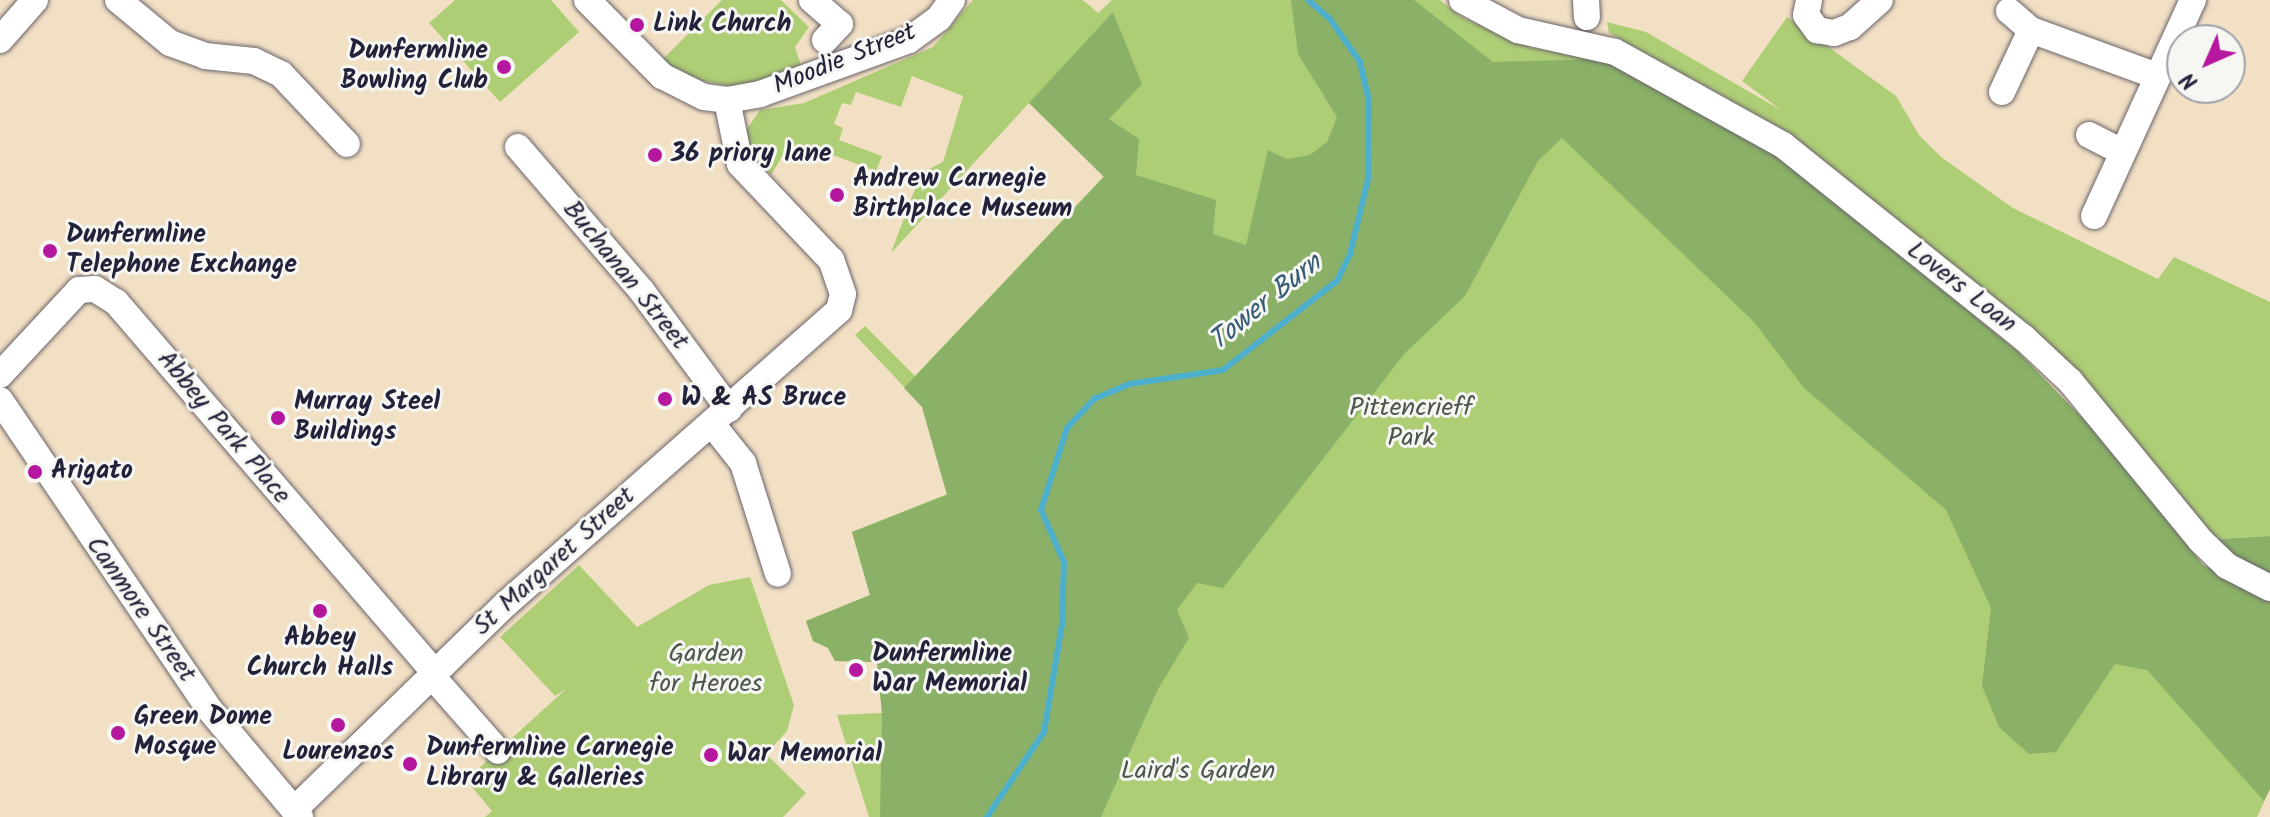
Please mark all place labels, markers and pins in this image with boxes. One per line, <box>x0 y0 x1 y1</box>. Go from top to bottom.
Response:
place label: Link Church <box>653 9 791 41</box>
marker: Link Church <box>628 16 646 34</box>
place label: Dunfermline Bowling Club <box>341 36 488 98</box>
marker: Dunfermline Bowling Club <box>495 58 513 76</box>
place label: 36 priory lane <box>671 139 832 171</box>
marker: 36 priory lane <box>646 146 664 164</box>
place label: Andrew Carnegie Birthplace Museum <box>853 164 1072 226</box>
marker: Andrew Carnegie Birthplace Museum <box>828 186 846 204</box>
place label: Dunfermline Telephone Exchange <box>66 220 297 282</box>
marker: Dunfermline Telephone Exchange <box>41 242 59 260</box>
place label: W & AS Bruce <box>681 383 846 415</box>
place label: Murray Steel Buildings <box>294 387 440 448</box>
marker: W & AS Bruce <box>656 390 674 408</box>
marker: Murray Steel Buildings <box>269 409 287 427</box>
place label: Arigato <box>51 456 133 488</box>
marker: Arigato <box>26 463 44 481</box>
marker: Abbey Church Halls <box>311 602 329 620</box>
place label: Abbey Church Halls <box>247 623 393 684</box>
place label: Dunfermline War Memorial <box>872 639 1027 700</box>
marker: Dunfermline War Memorial <box>847 661 865 679</box>
place label: Green Dome Mosque <box>134 702 272 764</box>
marker: Lourenzos <box>329 716 347 734</box>
marker: Green Dome Mosque <box>109 724 127 742</box>
place label: Dunfermline Carnegie Library & Galleries <box>426 733 674 794</box>
place label: Lourenzos <box>282 737 394 769</box>
place label: War Memorial <box>727 739 882 771</box>
marker: War Memorial <box>702 746 720 764</box>
marker: Dunfermline Carnegie Library & Galleries <box>401 755 419 773</box>

